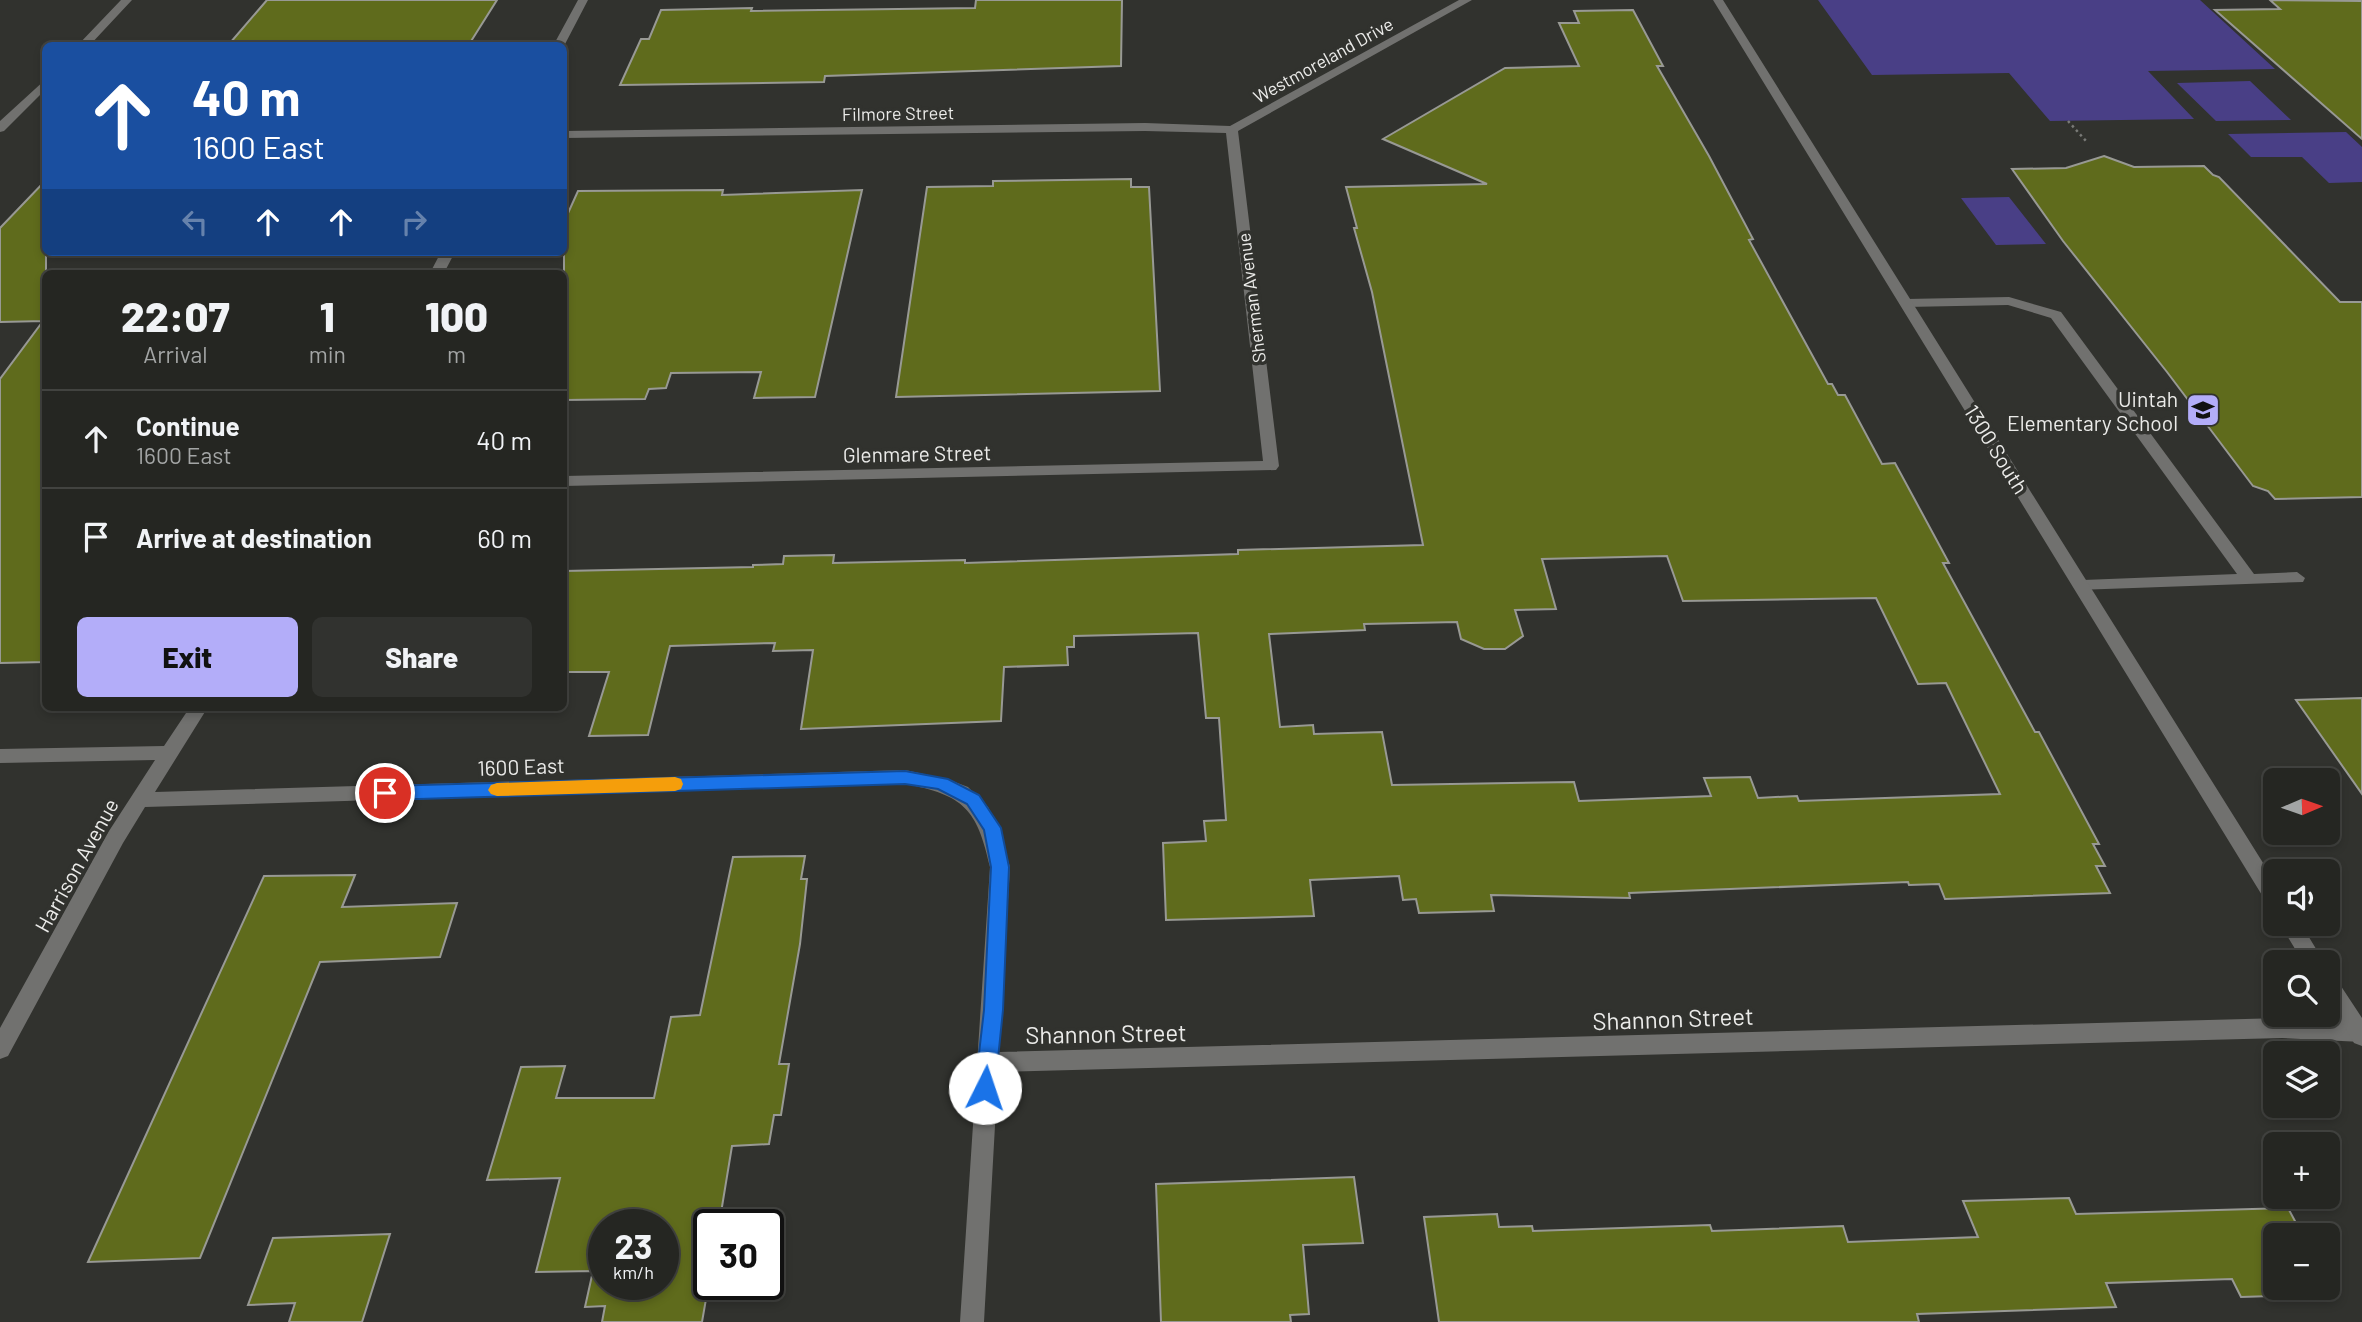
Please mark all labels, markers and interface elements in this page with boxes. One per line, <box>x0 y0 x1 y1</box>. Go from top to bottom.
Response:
street label: Westmoreland Drive <box>1249 12 1397 108</box>
text: 40 m <box>192 67 300 126</box>
icon: ahead <box>77 70 168 161</box>
street label: Filmore Street <box>842 101 954 125</box>
text: 1600 East <box>192 127 325 165</box>
icon: left <box>176 203 214 241</box>
icon: ahead <box>249 203 287 241</box>
icon: ahead <box>322 203 360 241</box>
icon: right <box>395 203 433 241</box>
street label: Sherman Avenue <box>1232 232 1270 364</box>
text: 22:07 <box>121 290 230 340</box>
text: 1 <box>320 290 335 340</box>
text: 100 <box>425 290 488 340</box>
text: Arrival <box>143 340 207 368</box>
text: min <box>309 340 346 368</box>
text: m <box>447 340 466 368</box>
place label: Uintah Elementary School <box>2007 386 2178 435</box>
school or university icon: Uintah Elementary School <box>2184 391 2222 429</box>
street label: 1300 South <box>1960 400 2034 498</box>
text: Continue <box>136 410 240 441</box>
icon: ahead <box>77 420 115 458</box>
text: 40 m <box>476 424 532 455</box>
street label: Glenmare Street <box>843 439 991 467</box>
text: 1600 East <box>136 441 232 469</box>
icon: arrive <box>77 518 115 556</box>
text: Arrive at destination <box>136 522 372 553</box>
text: 60 m <box>477 522 532 553</box>
button: Exit <box>77 617 298 697</box>
button: Share <box>312 617 532 697</box>
street label: 1600 East <box>477 752 565 780</box>
pin <box>355 763 415 823</box>
north arrow <box>2263 768 2340 845</box>
map controls <box>2263 768 2340 1300</box>
icon: arrive <box>366 774 404 812</box>
street label: Harrison Avenue <box>29 794 123 936</box>
button: sound <box>2263 859 2340 936</box>
button: search <box>2263 950 2340 1027</box>
street label: Shannon Street <box>1592 1001 1754 1035</box>
street label: Shannon Street <box>1025 1017 1187 1049</box>
button: layers <box>2263 1041 2340 1118</box>
position arrow <box>948 1051 1022 1125</box>
button: + <box>2263 1132 2340 1209</box>
speed limit sign: 30 <box>693 1209 784 1300</box>
button: − <box>2263 1223 2340 1300</box>
text: 23 <box>614 1224 653 1266</box>
text: km/h <box>613 1261 654 1283</box>

